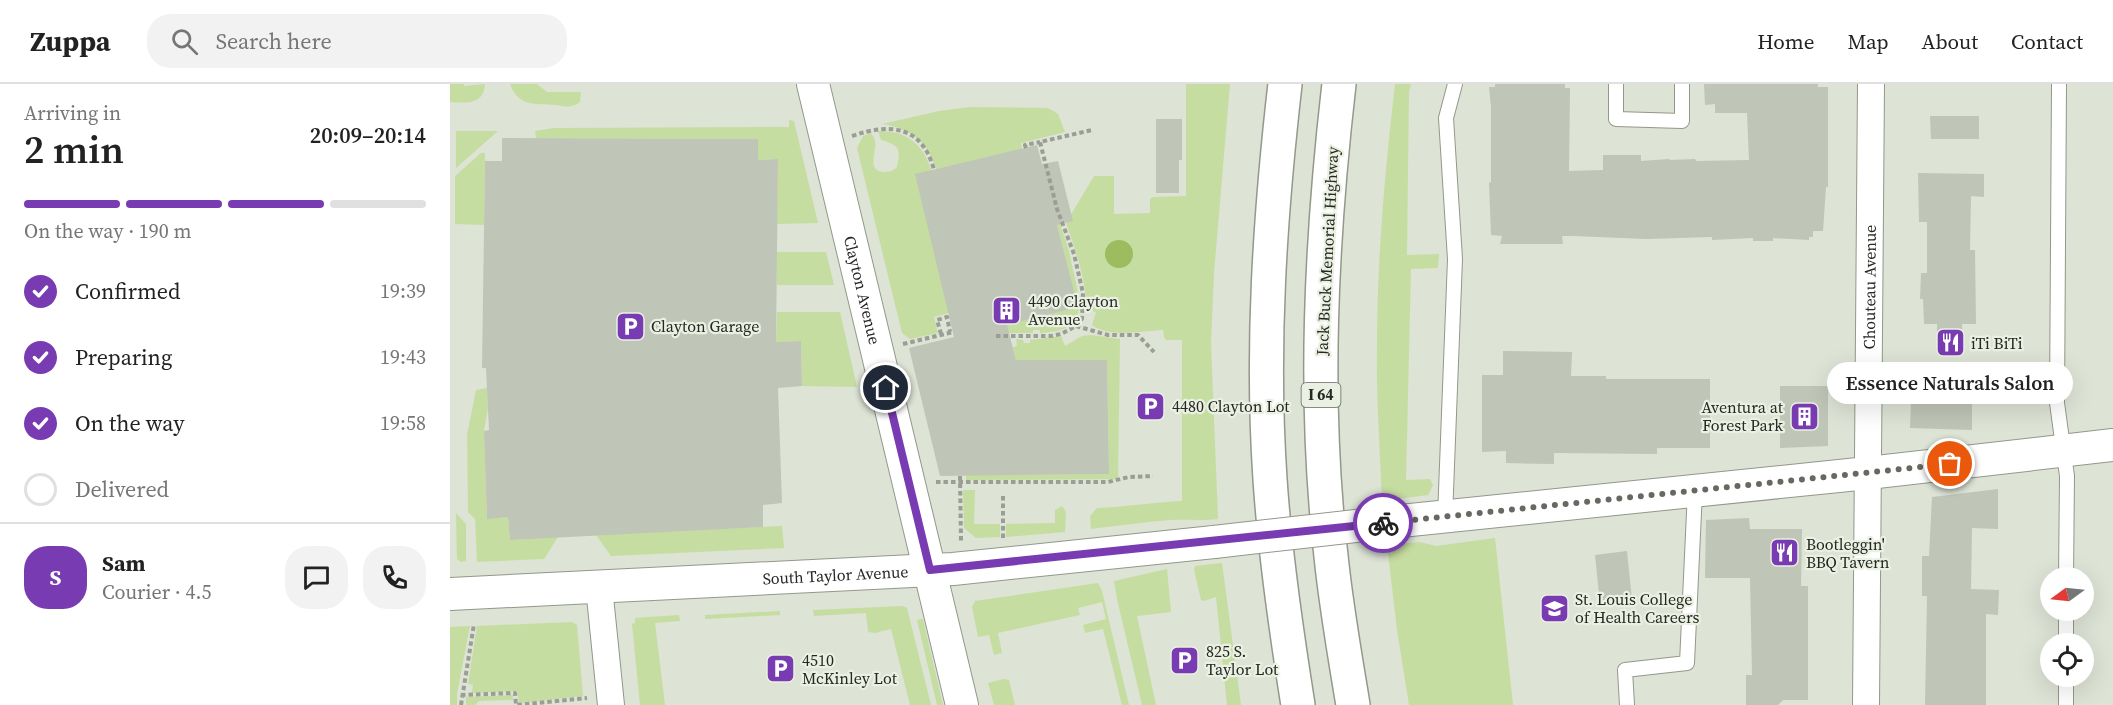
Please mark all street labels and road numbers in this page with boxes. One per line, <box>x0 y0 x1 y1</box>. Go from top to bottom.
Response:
street label: Jack Buck Memorial Highway <box>1310 145 1344 357</box>
street label: Chouteau Avenue <box>1858 225 1881 349</box>
street label: Clayton Avenue <box>839 234 886 347</box>
road number: I 64 <box>1302 383 1340 407</box>
street label: South Taylor Avenue <box>762 560 909 589</box>

